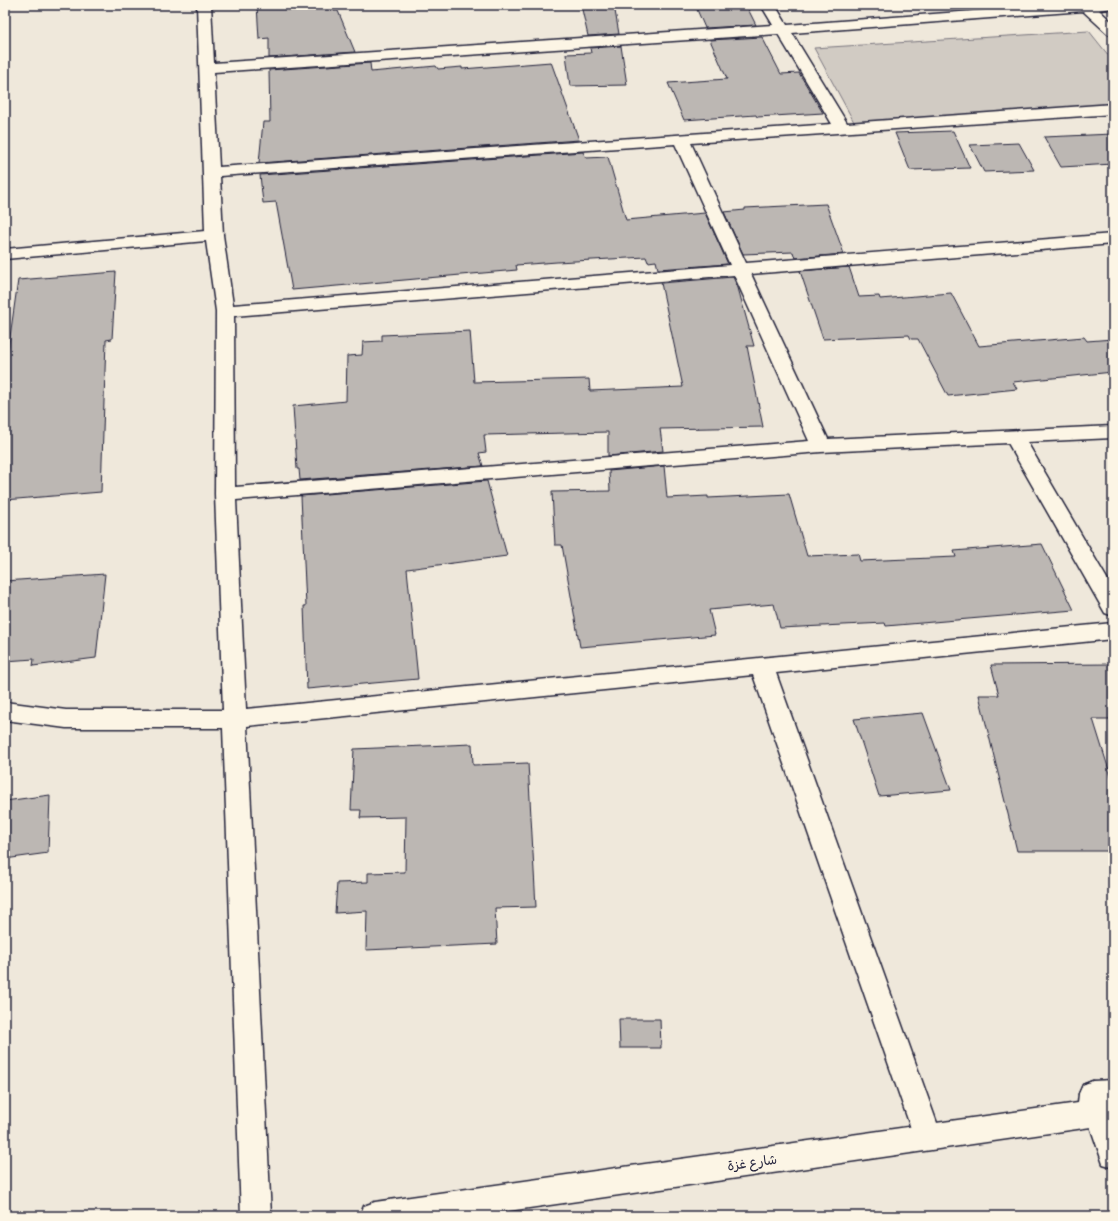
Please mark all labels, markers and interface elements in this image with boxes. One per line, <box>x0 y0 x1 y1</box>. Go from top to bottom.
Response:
street label: شارع غزة <box>726 1152 778 1175</box>

